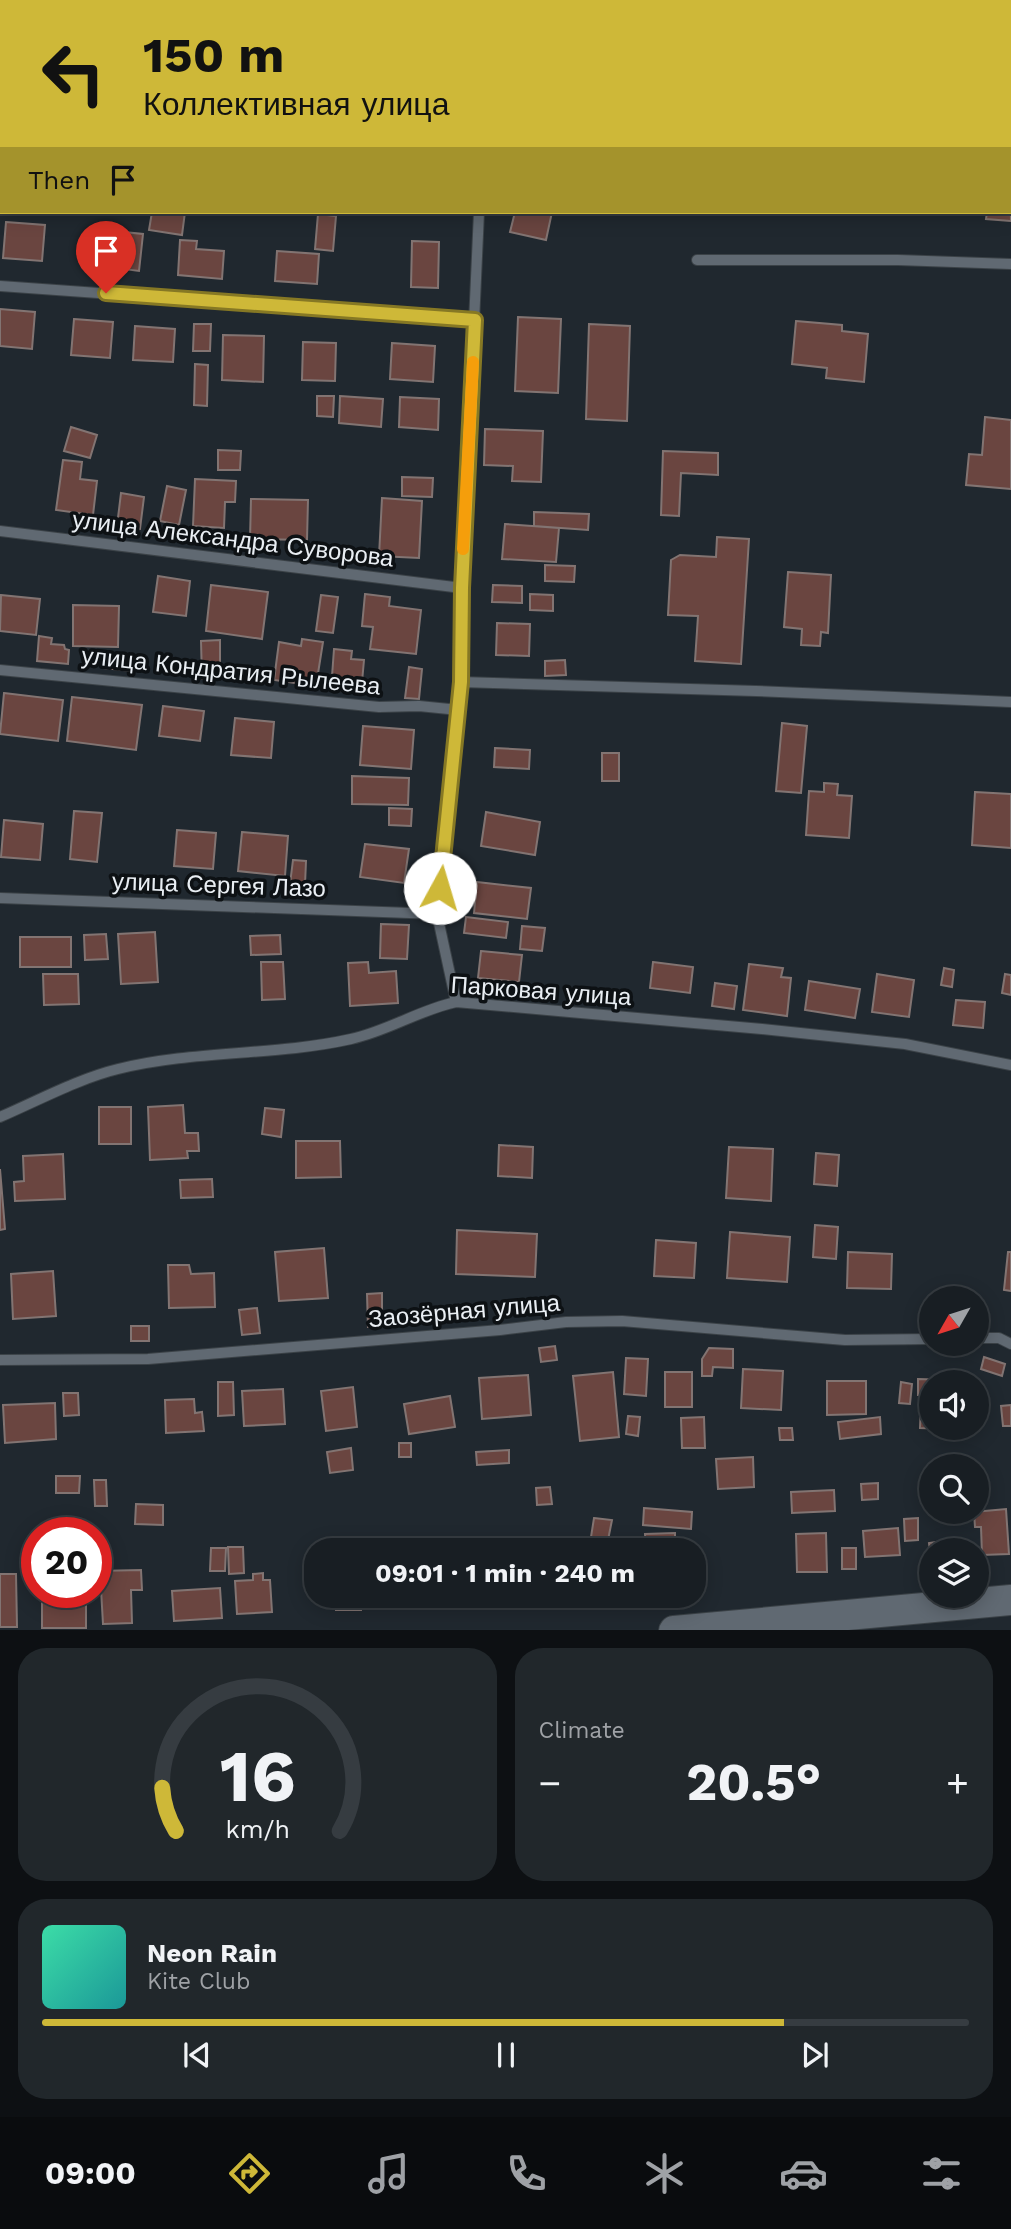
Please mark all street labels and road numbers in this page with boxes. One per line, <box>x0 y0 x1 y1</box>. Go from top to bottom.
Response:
street label: улица Александра Суворова <box>71 505 396 573</box>
street label: улица Кондратия Рылеева <box>80 641 382 701</box>
street label: улица Сергея Лазо <box>112 867 326 903</box>
street label: Парковая улица <box>450 971 633 1011</box>
street label: Заозёрная улица <box>367 1289 562 1333</box>

